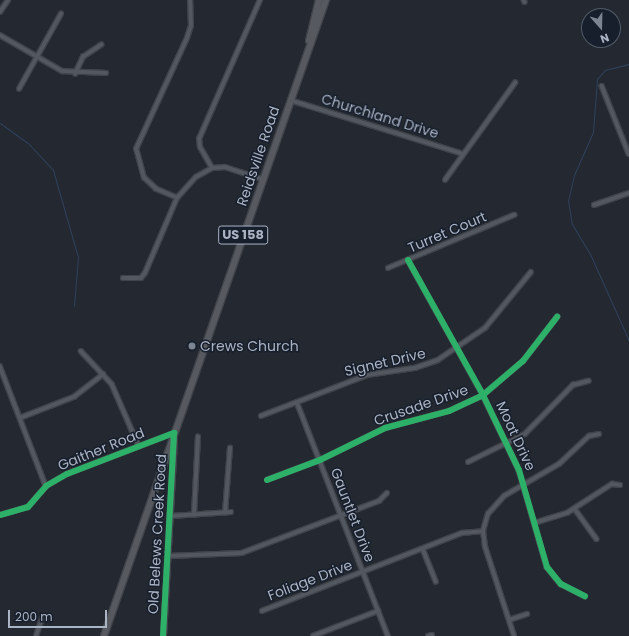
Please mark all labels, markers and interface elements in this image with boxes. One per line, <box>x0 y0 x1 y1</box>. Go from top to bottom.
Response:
north arrow <box>581 8 621 48</box>
text: N <box>598 29 611 47</box>
street label: Churchland Drive <box>319 90 441 142</box>
street label: Reidsville Road <box>233 104 283 208</box>
street label: Turret Court <box>405 208 489 256</box>
road number: US 158 <box>218 224 268 246</box>
place label: Crews Church <box>200 338 299 354</box>
marker: Crews Church <box>187 341 197 351</box>
street label: Signet Drive <box>343 345 427 379</box>
street label: Crusade Drive <box>372 381 470 429</box>
street label: Moat Drive <box>493 399 539 473</box>
street label: Gaither Road <box>55 424 147 474</box>
street label: Old Belews Creek Road <box>144 454 170 614</box>
street label: Gauntlet Drive <box>327 466 379 564</box>
street label: Foliage Drive <box>265 556 355 604</box>
scale bar <box>10 602 109 628</box>
text: 200 m <box>15 608 53 625</box>

